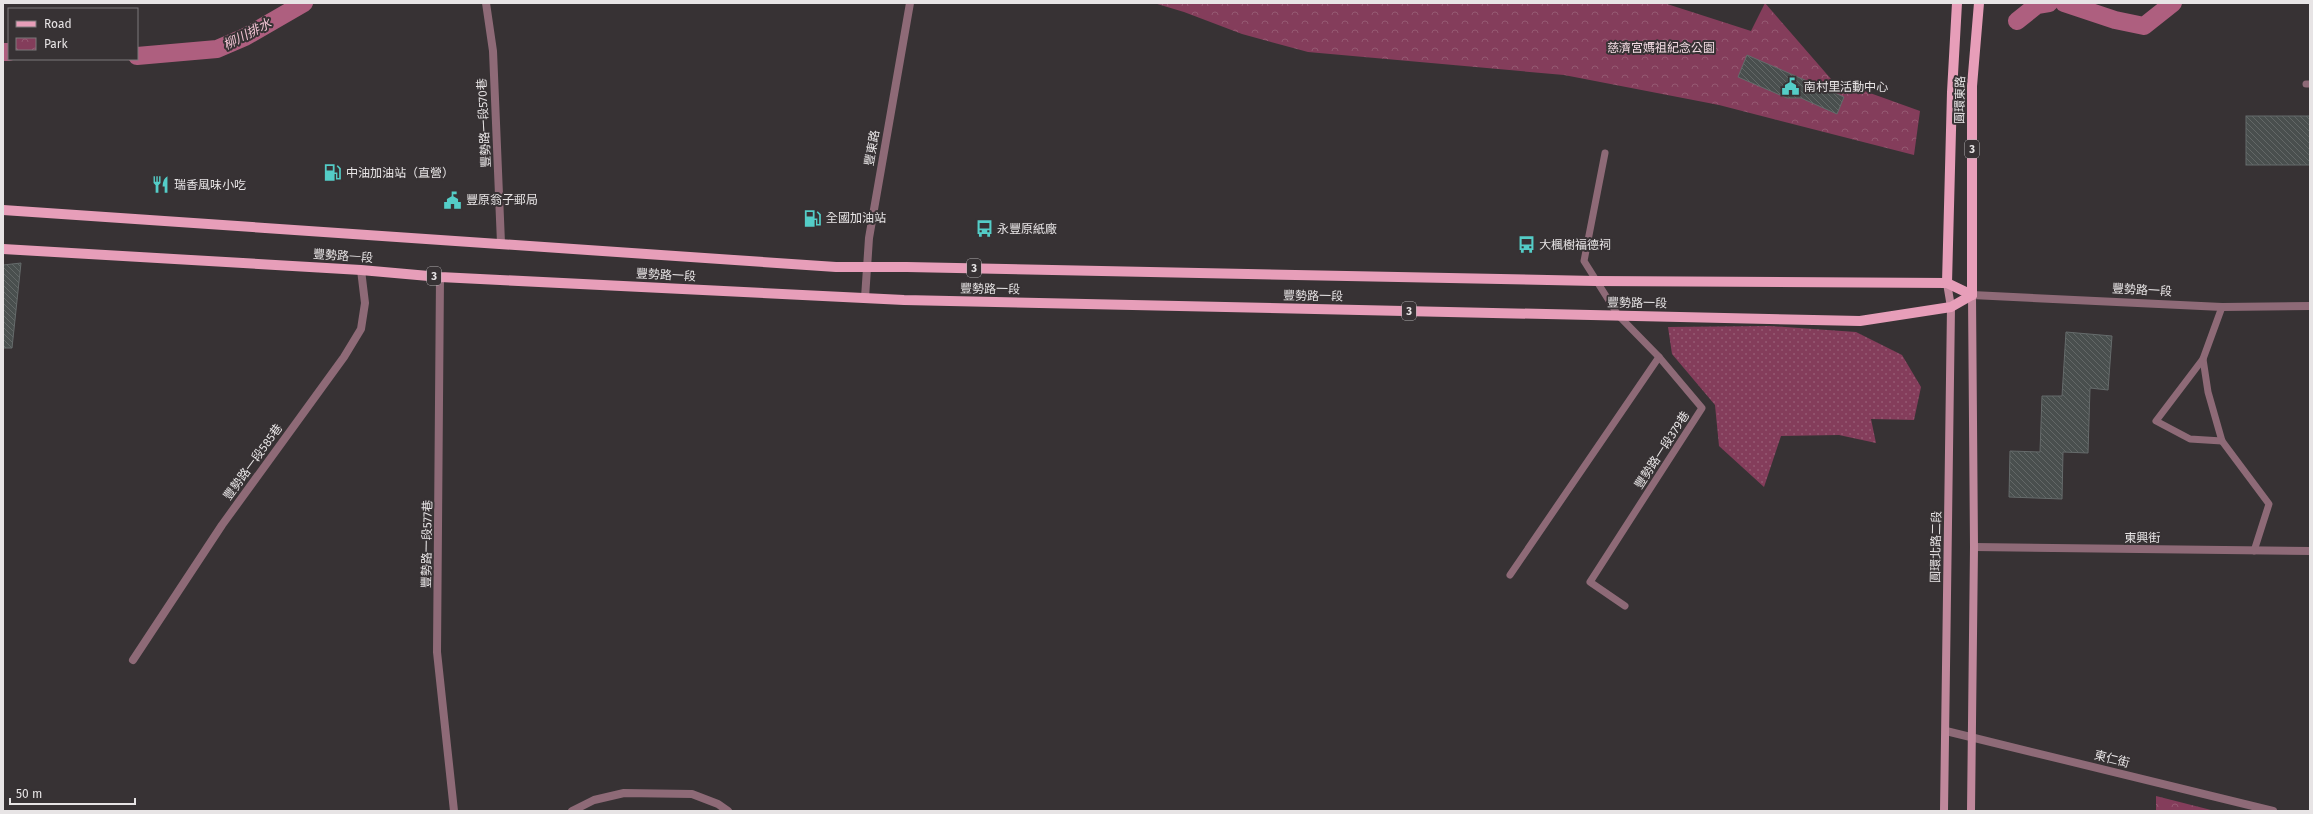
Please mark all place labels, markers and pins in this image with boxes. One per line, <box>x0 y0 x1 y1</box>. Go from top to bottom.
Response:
public building icon: 南村里活動中心 <box>1781 77 1801 97</box>
place label: 南村里活動中心 <box>1804 80 1888 94</box>
fuel station icon: 中油加油站（直營） <box>323 163 343 183</box>
place label: 中油加油站（直營） <box>346 166 454 180</box>
restaurant icon: 瑞香風味小吃 <box>151 175 171 195</box>
place label: 瑞香風味小吃 <box>174 178 246 192</box>
public building icon: 豐原翁子郵局 <box>443 190 463 210</box>
place label: 豐原翁子郵局 <box>466 193 538 207</box>
fuel station icon: 全國加油站 <box>803 208 823 228</box>
place label: 全國加油站 <box>826 211 886 225</box>
bus stop icon: 永豐原紙廠 <box>974 219 994 239</box>
place label: 永豐原紙廠 <box>997 222 1057 236</box>
bus stop icon: 大楓樹福德祠 <box>1516 235 1536 255</box>
place label: 大楓樹福德祠 <box>1539 238 1611 252</box>

